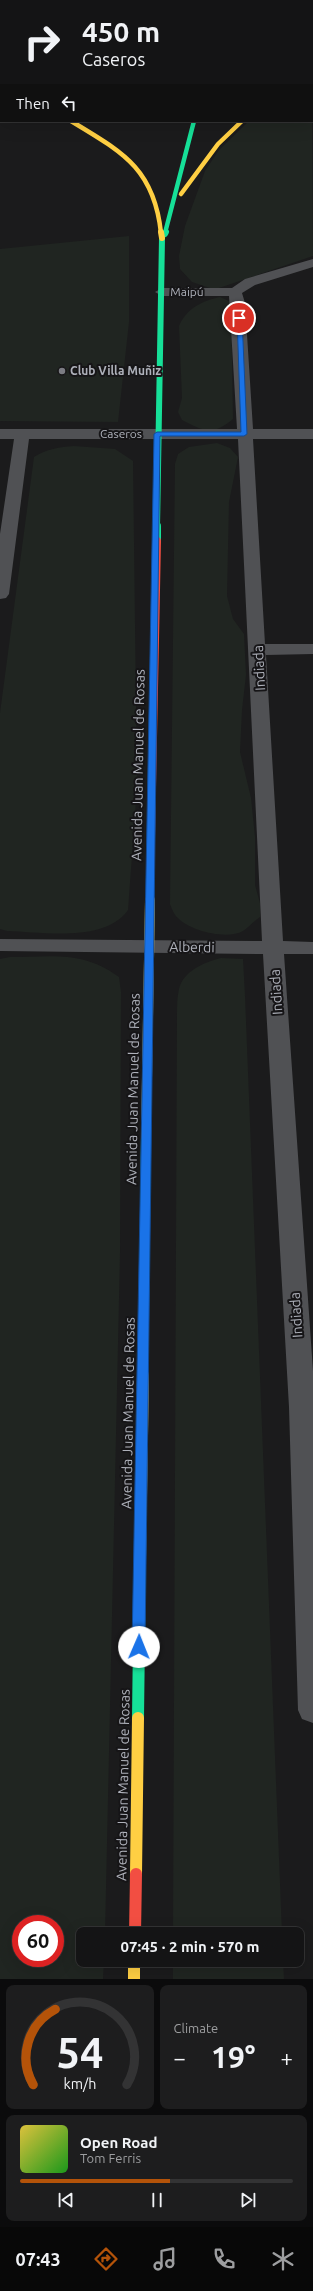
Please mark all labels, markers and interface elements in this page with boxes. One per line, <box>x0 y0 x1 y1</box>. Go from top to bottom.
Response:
icon: right <box>16 16 68 68</box>
text: 450 m <box>82 16 160 47</box>
text: Caseros <box>82 49 145 69</box>
icon: left <box>58 92 80 114</box>
text: Then <box>16 95 50 112</box>
street label: Maipú <box>170 285 204 298</box>
pin <box>222 301 256 335</box>
icon: arrive <box>228 307 250 329</box>
place label: Club Villa Muñiz <box>70 364 161 377</box>
marker: Club Villa Muñiz <box>57 366 67 376</box>
street label: Caseros <box>100 427 142 440</box>
street label: Indiada <box>250 645 268 691</box>
street label: Avenida Juan Manuel de Rosas <box>128 669 148 861</box>
street label: Alberdi <box>169 939 215 955</box>
street label: Indiada <box>266 969 286 1015</box>
street label: Avenida Juan Manuel de Rosas <box>123 993 143 1185</box>
street label: Indiada <box>286 1292 306 1338</box>
street label: Avenida Juan Manuel de Rosas <box>118 1317 138 1509</box>
position arrow <box>118 1626 160 1668</box>
street label: Avenida Juan Manuel de Rosas <box>113 1689 133 1881</box>
speed limit sign: 60 <box>12 1915 64 1967</box>
text: 07:45 · 2 min · 570 m <box>121 1938 259 1955</box>
text: Climate <box>174 2021 218 2035</box>
text: 54 <box>56 2029 103 2076</box>
text: 19° <box>211 2040 255 2074</box>
text: − <box>174 2045 186 2070</box>
text: + <box>281 2045 293 2070</box>
text: km/h <box>63 2076 96 2092</box>
text: Open Road <box>80 2134 157 2151</box>
text: Tom Ferris <box>80 2151 141 2165</box>
icon: previous <box>55 2189 77 2211</box>
icon: pause <box>146 2189 168 2211</box>
icon: next <box>237 2189 259 2211</box>
icon: directions <box>92 2245 120 2273</box>
icon: music <box>151 2245 179 2273</box>
icon: phone <box>210 2245 238 2273</box>
icon: climate <box>269 2245 297 2273</box>
text: 07:43 <box>16 2249 61 2269</box>

